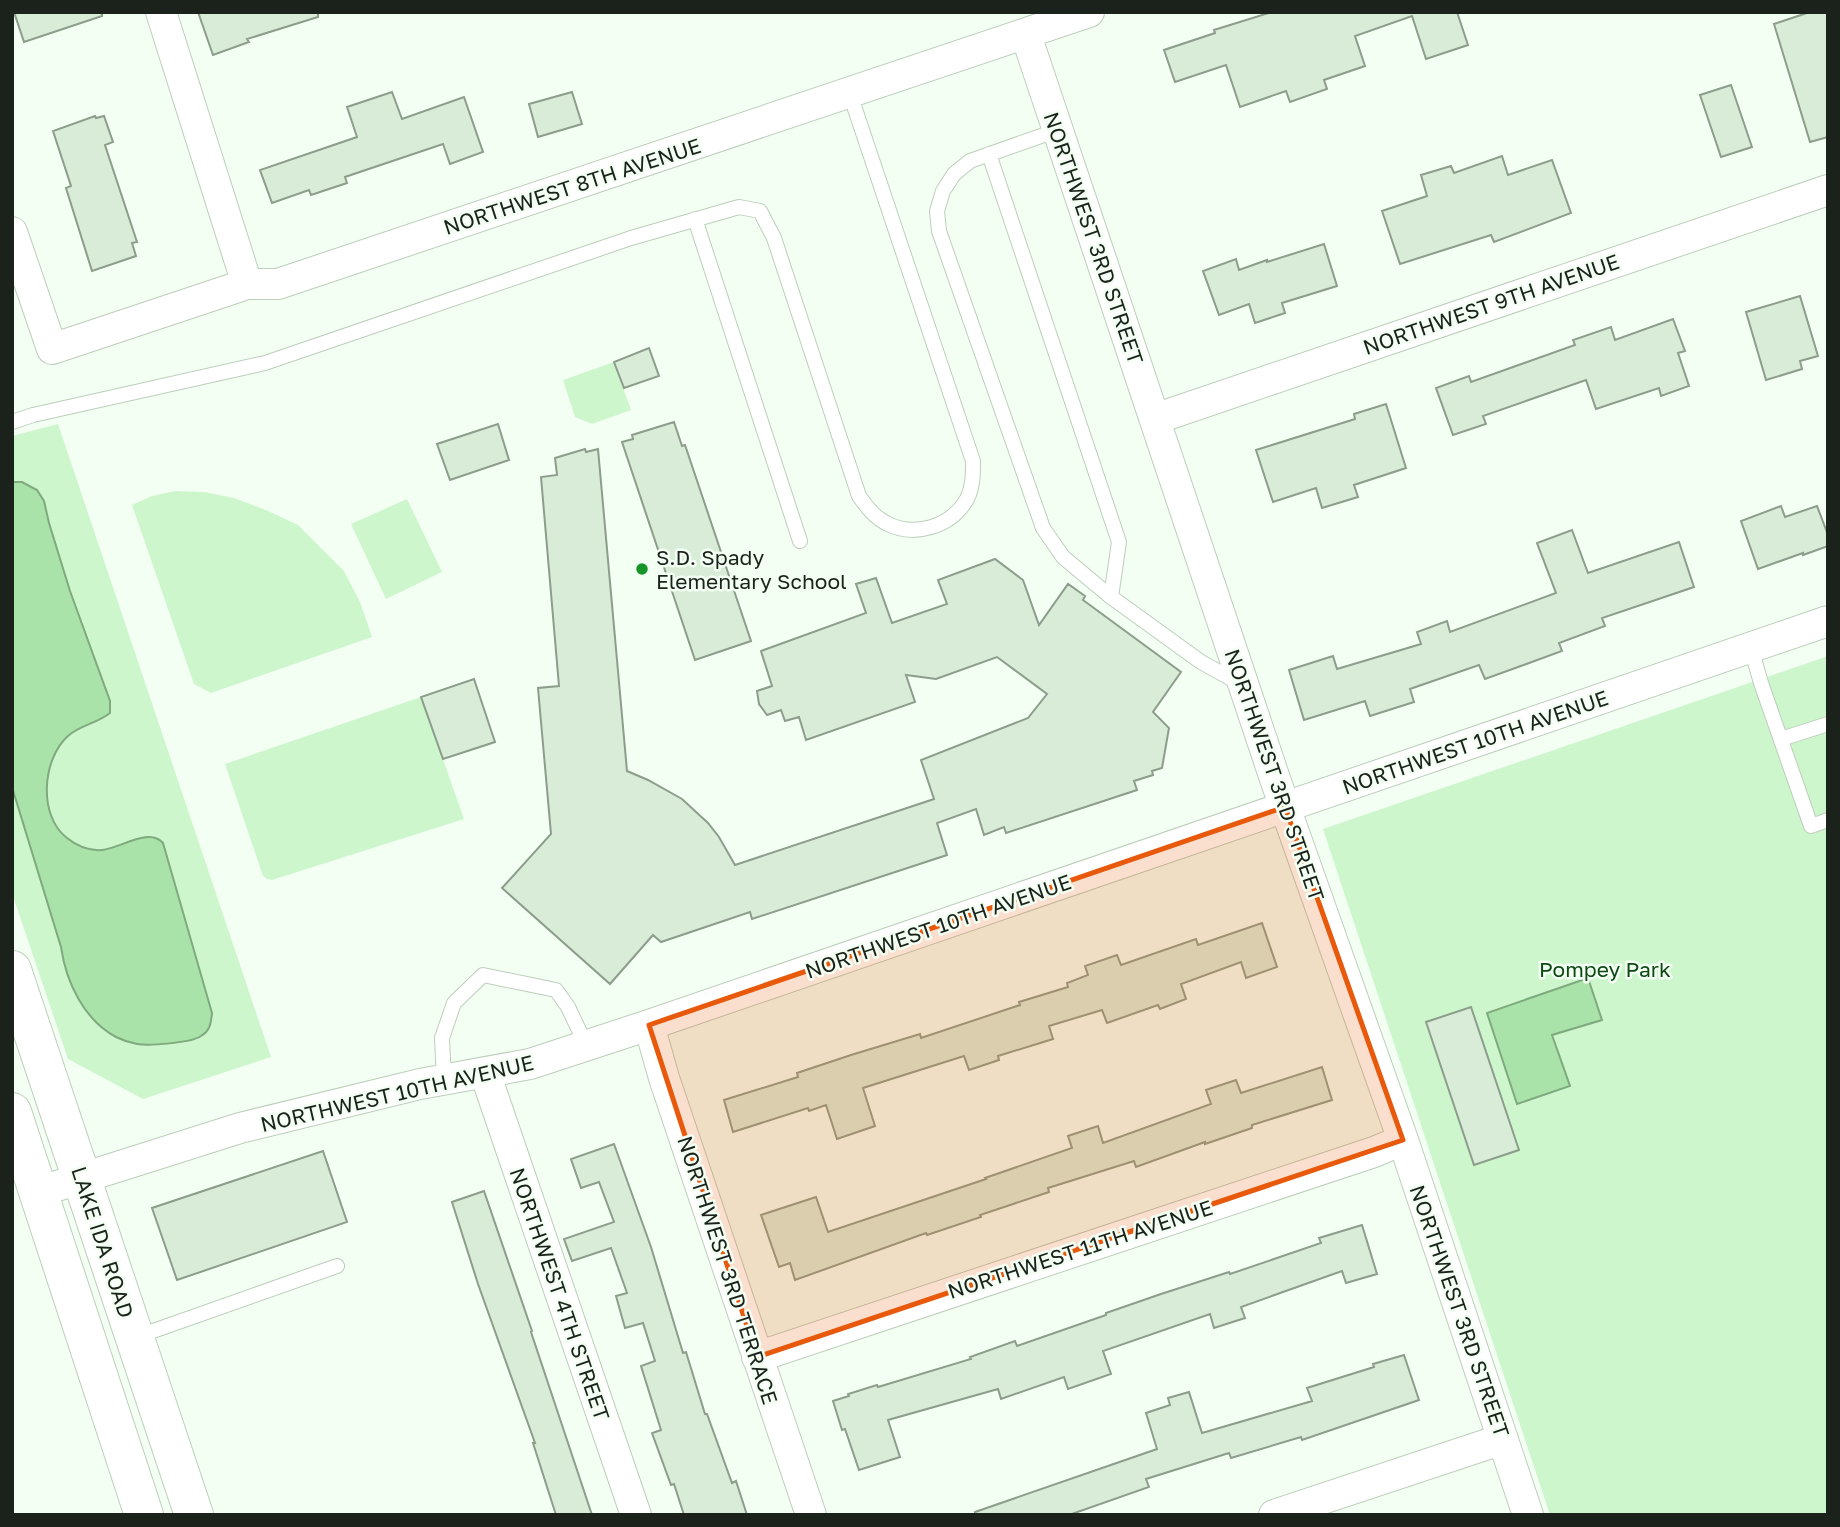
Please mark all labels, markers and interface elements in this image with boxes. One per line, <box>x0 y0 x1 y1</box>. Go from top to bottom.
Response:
street label: NORTHWEST 3RD STREET <box>1039 109 1149 367</box>
street label: NORTHWEST 8TH AVENUE <box>440 132 704 240</box>
street label: NORTHWEST 9TH AVENUE <box>1360 248 1622 360</box>
place label: S.D. Spady Elementary School <box>656 544 847 594</box>
marker: S.D. Spady Elementary School <box>634 561 650 577</box>
street label: NORTHWEST 3RD STREET <box>1220 646 1330 904</box>
street label: NORTHWEST 10TH AVENUE <box>1339 684 1611 800</box>
street label: NORTHWEST 10TH AVENUE <box>802 868 1074 984</box>
park label: Pompey Park <box>1539 956 1671 982</box>
street label: NORTHWEST 10TH AVENUE <box>258 1049 536 1137</box>
street label: NORTHWEST 3RD TERRACE <box>672 1133 784 1407</box>
street label: LAKE IDA ROAD <box>66 1163 140 1321</box>
street label: NORTHWEST 4TH STREET <box>504 1164 616 1424</box>
street label: NORTHWEST 3RD STREET <box>1405 1182 1515 1440</box>
street label: NORTHWEST 11TH AVENUE <box>944 1194 1216 1304</box>

